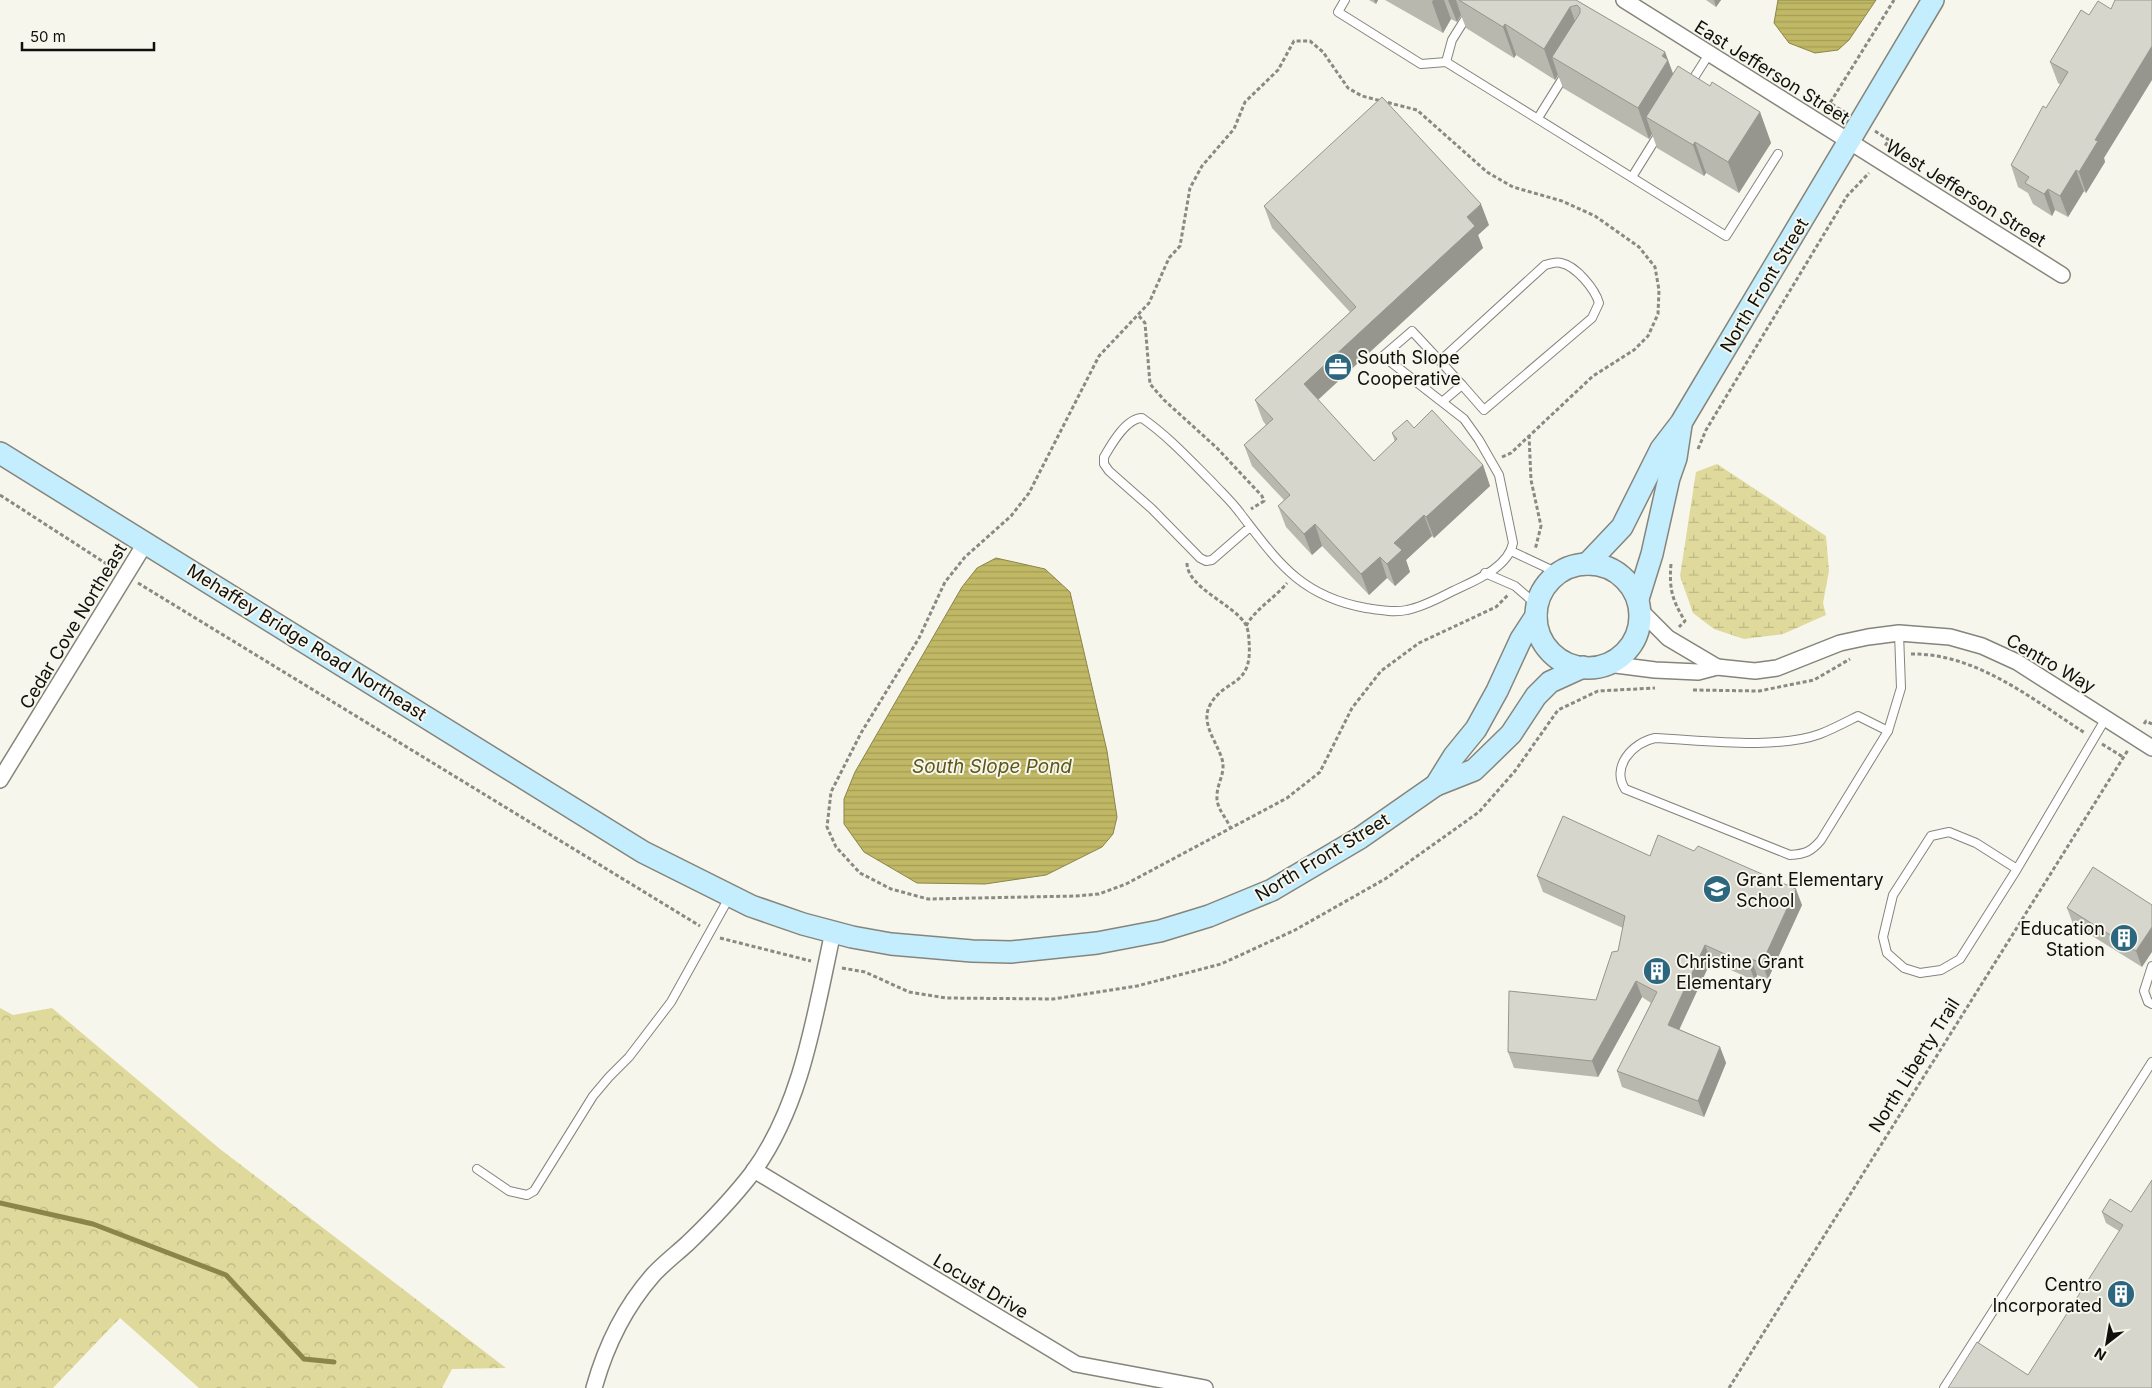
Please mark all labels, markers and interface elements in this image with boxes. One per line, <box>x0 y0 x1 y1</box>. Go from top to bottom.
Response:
street label: East Jefferson Street <box>1691 16 1853 128</box>
scale bar <box>22 20 155 52</box>
text: 50 m <box>30 27 66 46</box>
street label: West Jefferson Street <box>1882 135 2050 251</box>
street label: North Front Street <box>1716 214 1812 356</box>
place label: South Slope Cooperative <box>1357 347 1461 389</box>
office icon: South Slope Cooperative <box>1323 352 1353 382</box>
street label: Cedar Cove Northeast <box>15 539 131 713</box>
street label: Mehaffey Bridge Road Northeast <box>183 559 431 725</box>
street label: Centro Way <box>2003 629 2099 697</box>
water label: South Slope Pond <box>912 755 1072 778</box>
street label: North Front Street <box>1251 809 1393 905</box>
place label: Grant Elementary School <box>1736 869 1884 911</box>
school or university icon: Grant Elementary School <box>1702 874 1732 904</box>
place label: Education Station <box>2020 918 2105 960</box>
building icon: Education Station <box>2109 923 2139 953</box>
place label: Christine Grant Elementary <box>1676 951 1804 993</box>
building icon: Christine Grant Elementary <box>1642 956 1672 986</box>
street label: North Liberty Trail <box>1864 994 1964 1136</box>
street label: Locust Drive <box>930 1249 1032 1323</box>
place label: Centro Incorporated <box>1992 1274 2102 1316</box>
building icon: Centro Incorporated <box>2106 1279 2136 1309</box>
north arrow <box>2082 1318 2132 1368</box>
text: N <box>2091 1345 2109 1365</box>

